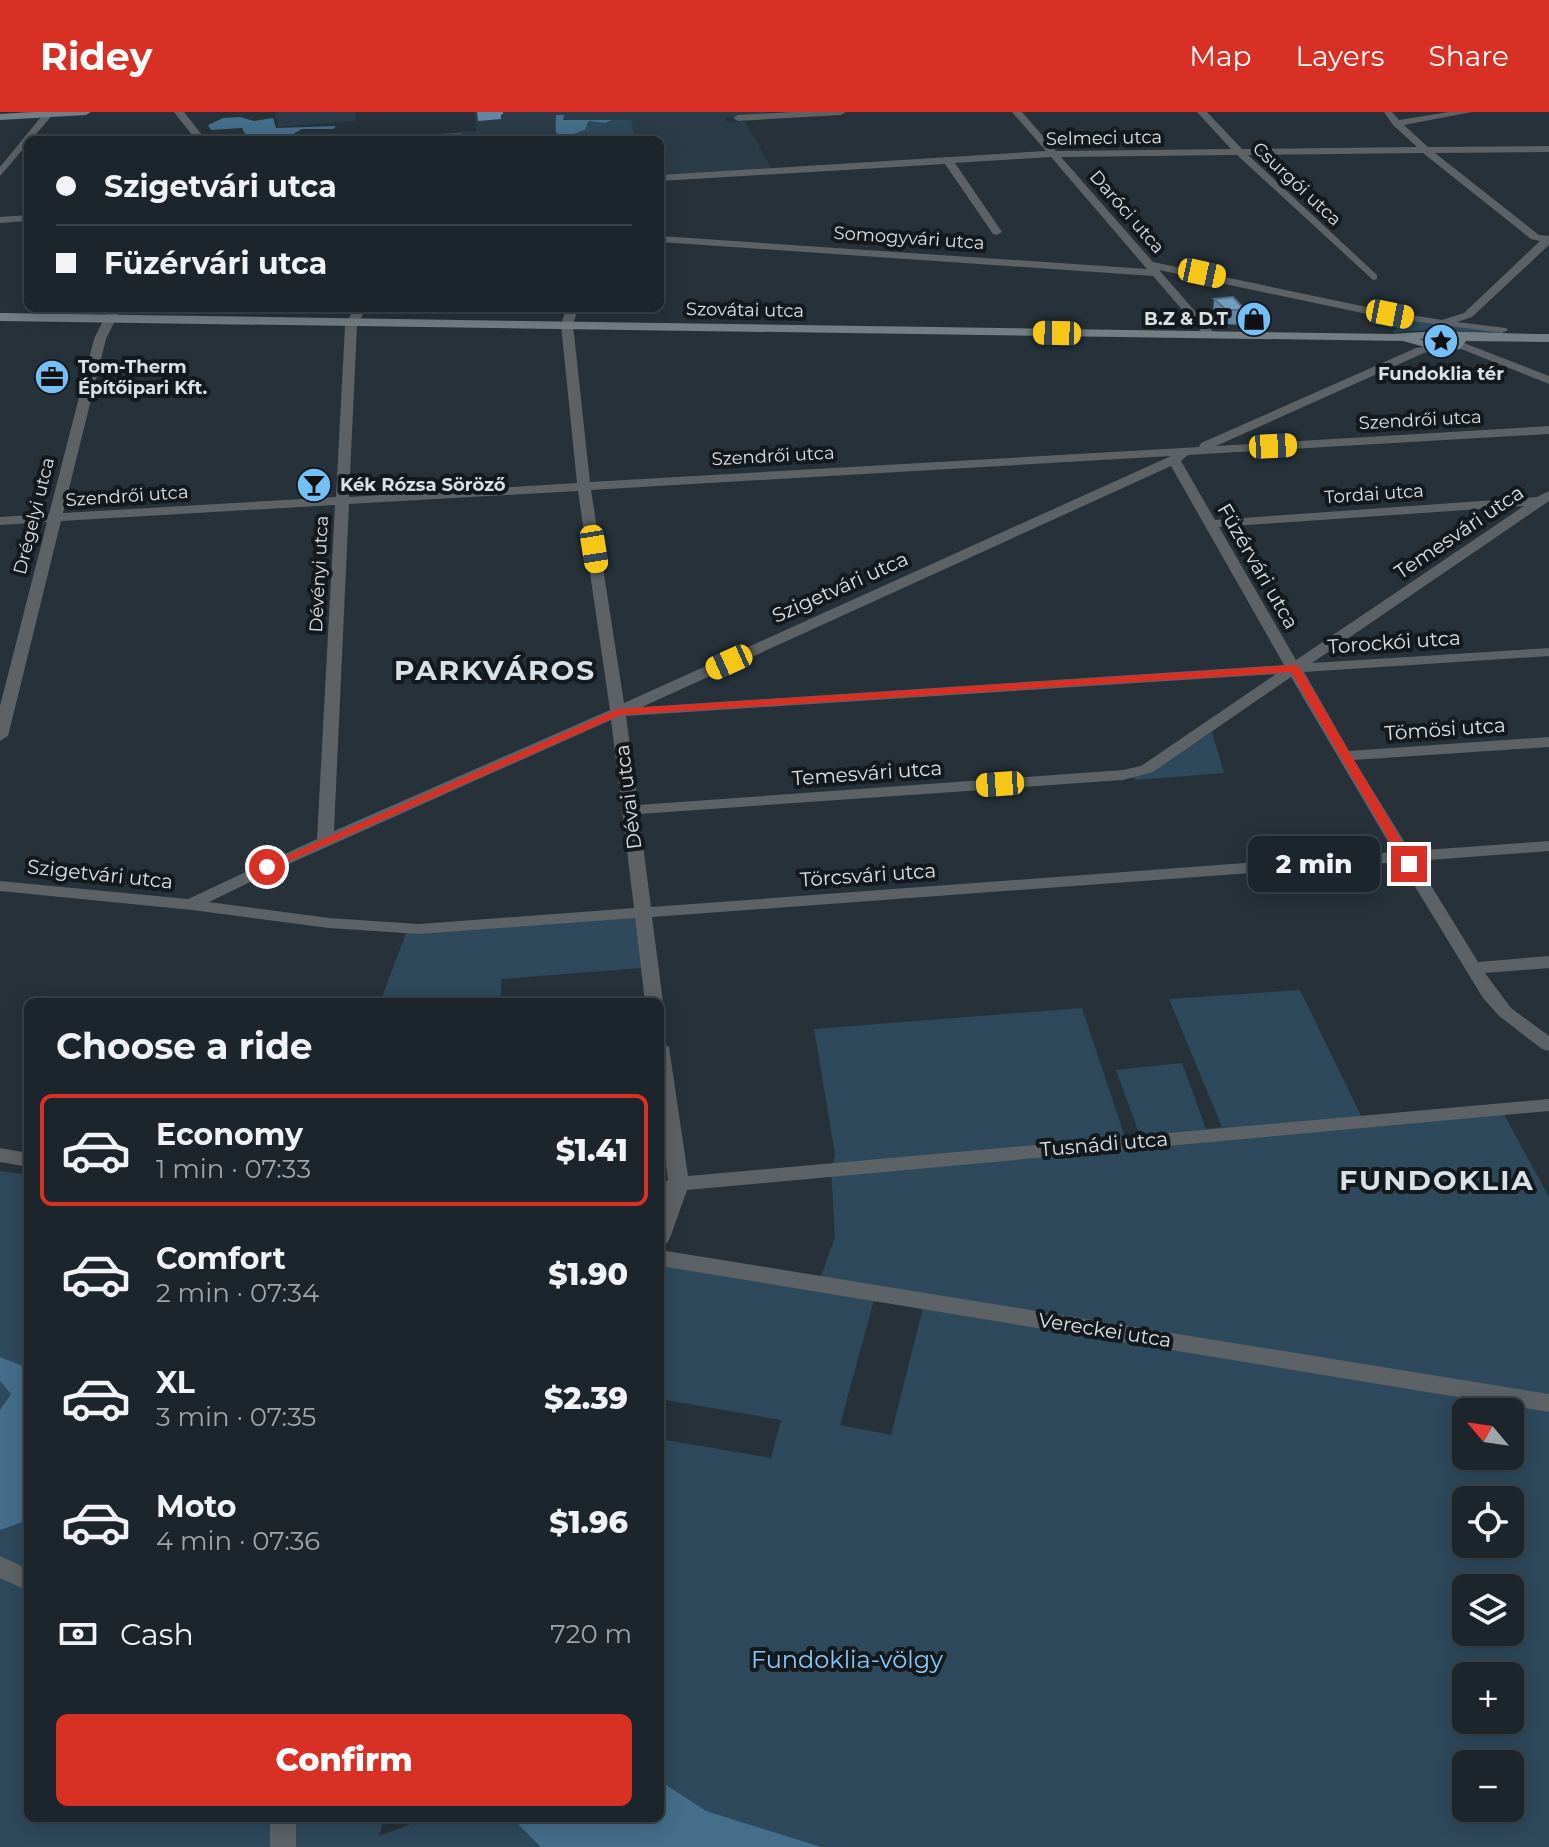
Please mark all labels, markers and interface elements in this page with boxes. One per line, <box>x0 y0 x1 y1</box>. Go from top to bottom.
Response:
text: Ridey <box>40 33 152 80</box>
text: Map <box>1189 39 1252 73</box>
text: Layers <box>1296 39 1385 73</box>
text: Share <box>1429 39 1509 73</box>
street label: Selmeci utca <box>1046 126 1162 150</box>
street label: Csurgói utca <box>1248 137 1346 231</box>
street label: Daróci utca <box>1085 166 1169 258</box>
text: Szigetvári utca <box>104 168 337 205</box>
street label: Somogyvári utca <box>833 222 985 254</box>
text: Füzérvári utca <box>104 245 327 282</box>
car <box>1176 256 1228 290</box>
street label: Szovátai utca <box>686 298 804 322</box>
car <box>1364 298 1416 330</box>
shop icon: B.Z & D.T <box>1235 300 1273 338</box>
place label: B.Z & D.T <box>1144 308 1229 330</box>
car <box>1033 321 1081 345</box>
place icon: Fundoklia tér <box>1422 322 1460 360</box>
place label: Tom-Therm Építőipari Kft. <box>78 356 208 399</box>
office icon: Tom-Therm Építőipari Kft. <box>33 358 71 396</box>
place label: Fundoklia tér <box>1378 363 1504 385</box>
street label: Szendrői utca <box>1358 406 1482 434</box>
car <box>1248 433 1298 459</box>
street label: Szendrői utca <box>711 442 835 470</box>
street label: Drégelyi utca <box>9 455 59 577</box>
bar icon: Kék Rózsa Söröző <box>295 466 333 504</box>
place label: Kék Rózsa Söröző <box>340 474 506 496</box>
street label: Tordai utca <box>1323 480 1425 508</box>
street label: Temesvári utca <box>1390 480 1528 584</box>
street label: Szendrői utca <box>65 481 189 511</box>
street label: Füzérvári utca <box>1212 499 1304 633</box>
street label: Dévényi utca <box>305 515 333 633</box>
car <box>578 523 610 575</box>
street label: Szigetvári utca <box>768 546 912 628</box>
street label: Torockói utca <box>1327 625 1461 659</box>
car <box>702 641 756 683</box>
district label: PARKVÁROS <box>394 653 596 687</box>
street label: Tömösi utca <box>1384 713 1506 745</box>
street label: Dévai utca <box>610 743 646 851</box>
street label: Temesvári utca <box>791 756 943 790</box>
car <box>975 770 1025 798</box>
callout: 2 min <box>1249 836 1381 892</box>
route end <box>1391 846 1427 882</box>
text: 2 min <box>1276 848 1352 880</box>
route start <box>249 849 285 885</box>
street label: Szigetvári utca <box>26 854 174 894</box>
street label: Törcsvári utca <box>799 858 937 892</box>
text: Choose a ride <box>56 1024 313 1068</box>
icon: car <box>60 1114 132 1186</box>
text: Economy <box>156 1116 303 1153</box>
street label: Tusnádi utca <box>1039 1126 1169 1162</box>
text: $1.41 <box>556 1132 628 1169</box>
text: 1 min · 07:33 <box>156 1153 311 1185</box>
district label: FUNDOKLIA <box>1339 1163 1535 1197</box>
icon: car <box>60 1238 132 1310</box>
text: Comfort <box>156 1240 286 1277</box>
text: $1.90 <box>548 1256 628 1293</box>
text: 2 min · 07:34 <box>156 1277 319 1309</box>
street label: Vereckei utca <box>1037 1308 1173 1352</box>
icon: car <box>60 1362 132 1434</box>
text: XL <box>156 1364 195 1401</box>
text: $2.39 <box>544 1380 628 1417</box>
north arrow <box>1452 1398 1524 1470</box>
map controls <box>1452 1398 1524 1822</box>
text: 3 min · 07:35 <box>156 1401 316 1433</box>
icon: car <box>60 1486 132 1558</box>
button: locate <box>1452 1486 1524 1558</box>
text: Moto <box>156 1488 237 1525</box>
text: $1.96 <box>549 1504 628 1541</box>
text: 4 min · 07:36 <box>156 1525 320 1557</box>
button: layers <box>1452 1574 1524 1646</box>
icon: cash <box>56 1612 100 1656</box>
text: Cash <box>120 1616 194 1653</box>
text: 720 m <box>550 1618 632 1650</box>
park label: Fundoklia-völgy <box>751 1645 943 1674</box>
button: + <box>1452 1662 1524 1734</box>
button: Confirm <box>56 1714 632 1806</box>
button: − <box>1452 1750 1524 1822</box>

